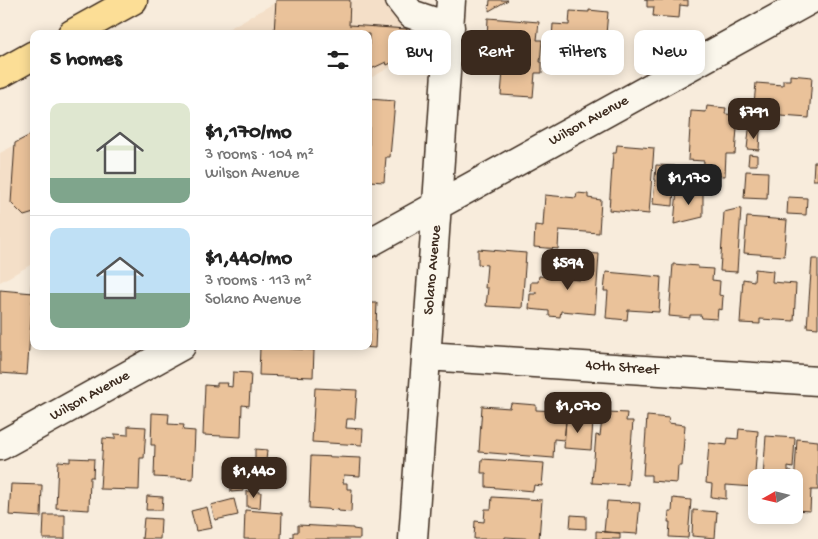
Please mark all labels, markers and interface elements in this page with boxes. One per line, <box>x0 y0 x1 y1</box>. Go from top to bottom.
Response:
chip: Buy <box>388 30 451 75</box>
chip: Rent <box>461 30 531 75</box>
chip: Filters <box>541 30 624 75</box>
chip: New <box>634 30 705 75</box>
icon: filters <box>324 46 352 74</box>
text: 5 homes <box>50 48 122 73</box>
street label: Wilson Avenue <box>546 92 632 150</box>
pin: $791 <box>724 98 784 140</box>
text: $791 <box>739 104 769 123</box>
text: $1,170/mo <box>205 121 292 146</box>
icon: home <box>90 123 150 183</box>
text: 3 rooms · 104 m² <box>205 146 314 165</box>
pin: $1,170 <box>648 164 730 206</box>
text: Wilson Avenue <box>205 165 299 184</box>
text: $1,170 <box>668 170 710 189</box>
street label: Solano Avenue <box>420 224 446 316</box>
text: $1,440/mo <box>205 247 292 272</box>
icon: home <box>90 248 150 308</box>
pin: $594 <box>538 248 598 291</box>
text: $594 <box>552 255 584 274</box>
text: 3 rooms · 113 m² <box>205 272 312 291</box>
text: Solano Avenue <box>205 291 301 310</box>
street label: 40th Street <box>585 356 661 380</box>
street label: Wilson Avenue <box>47 367 133 425</box>
pin: $1,070 <box>537 392 619 434</box>
text: $1,070 <box>555 398 601 417</box>
pin: $1,440 <box>213 456 295 499</box>
text: $1,440 <box>233 463 275 482</box>
north arrow <box>748 469 802 524</box>
map controls <box>748 469 803 524</box>

